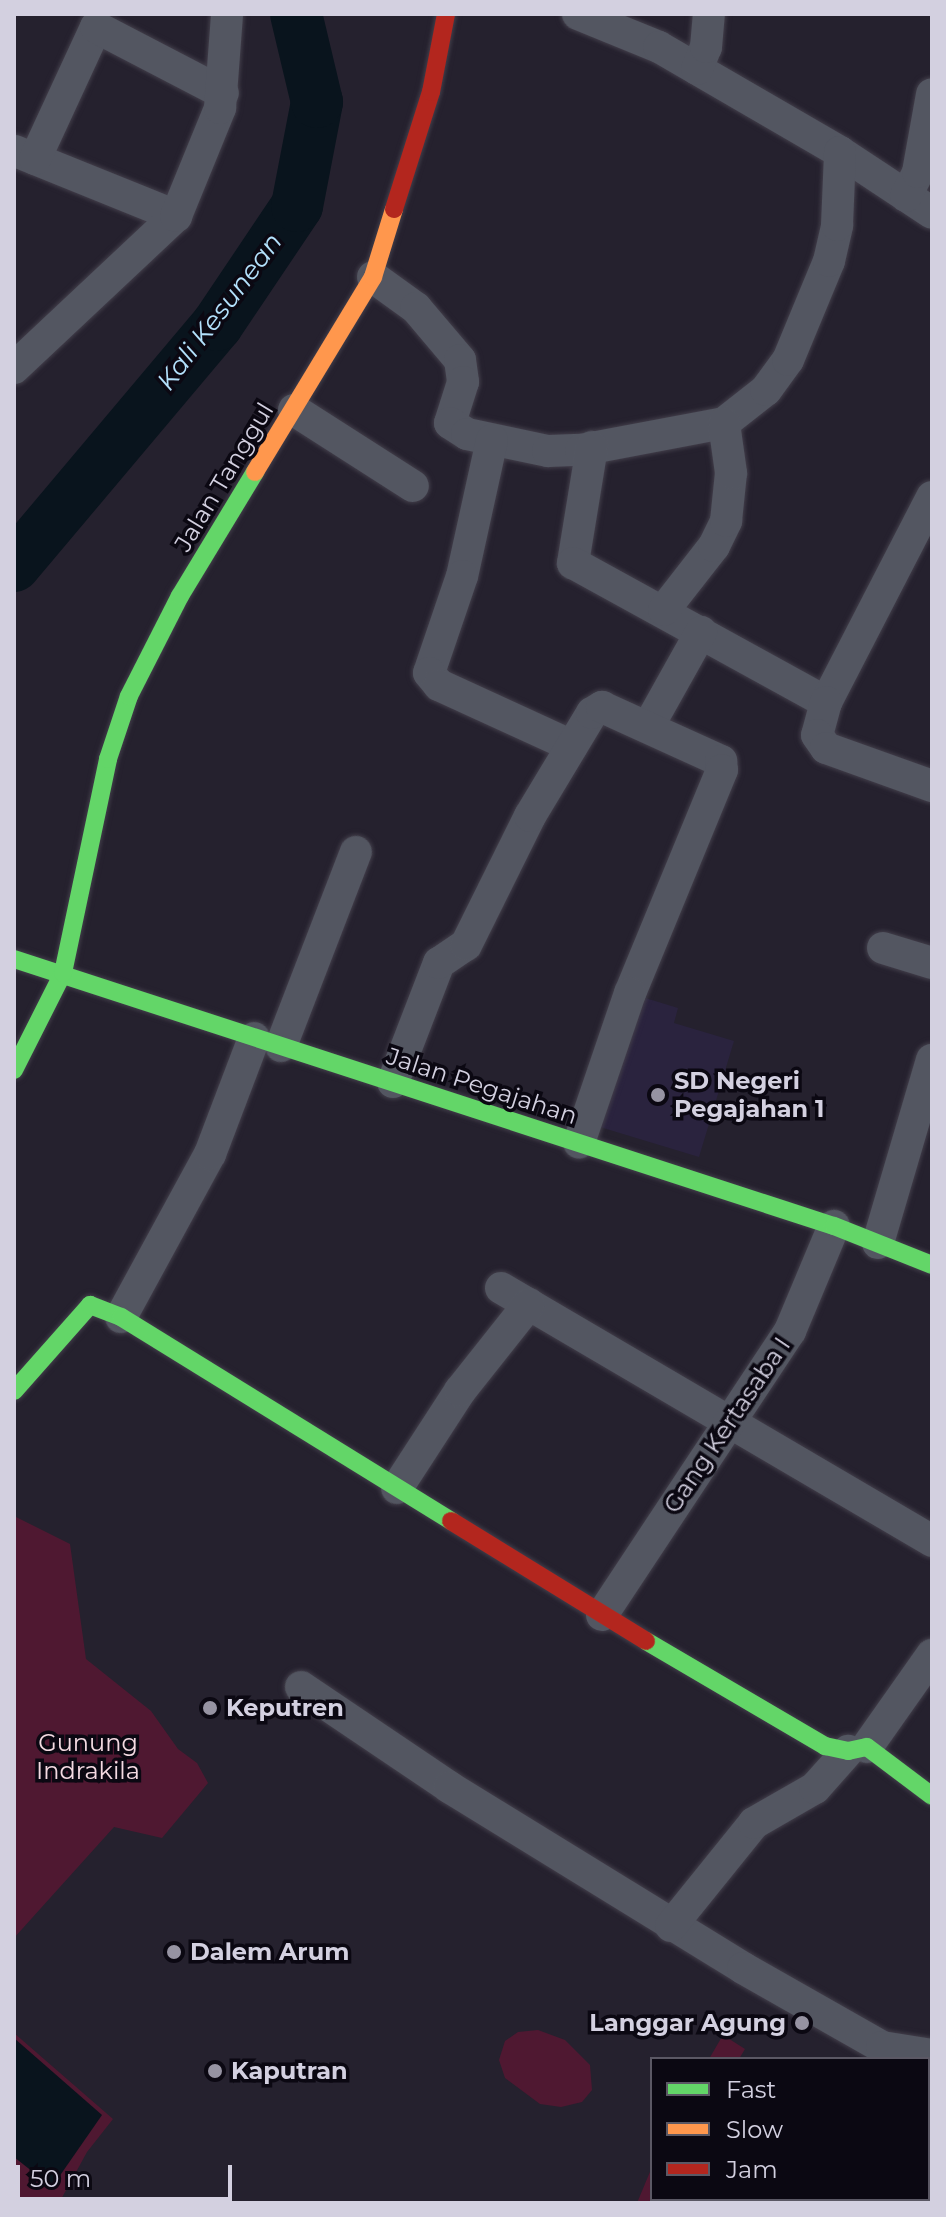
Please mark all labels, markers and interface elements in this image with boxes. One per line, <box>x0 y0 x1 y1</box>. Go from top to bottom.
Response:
water label: Kali Kesunean <box>151 227 289 397</box>
street label: Jalan Tanggul <box>168 397 280 557</box>
street label: Jalan Pegajahan <box>383 1042 581 1130</box>
place label: SD Negeri Pegajahan 1 <box>674 1067 824 1123</box>
marker: SD Negeri Pegajahan 1 <box>649 1086 667 1104</box>
street label: Gang Kertasaba I <box>658 1332 796 1518</box>
place label: Keputren <box>226 1694 344 1722</box>
marker: Keputren <box>201 1699 219 1717</box>
park label: Gunung Indrakila <box>36 1729 140 1785</box>
place label: Dalem Arum <box>190 1938 349 1966</box>
marker: Dalem Arum <box>165 1943 183 1961</box>
place label: Langgar Agung <box>589 2009 786 2037</box>
marker: Langgar Agung <box>793 2014 811 2032</box>
place label: Kaputran <box>231 2057 348 2085</box>
legend <box>650 2057 930 2201</box>
marker: Kaputran <box>206 2062 224 2080</box>
text: Fast <box>726 2075 776 2104</box>
text: Slow <box>726 2115 783 2144</box>
scale bar <box>20 2149 236 2199</box>
text: Jam <box>726 2155 778 2184</box>
text: 50 m <box>30 2164 91 2193</box>

